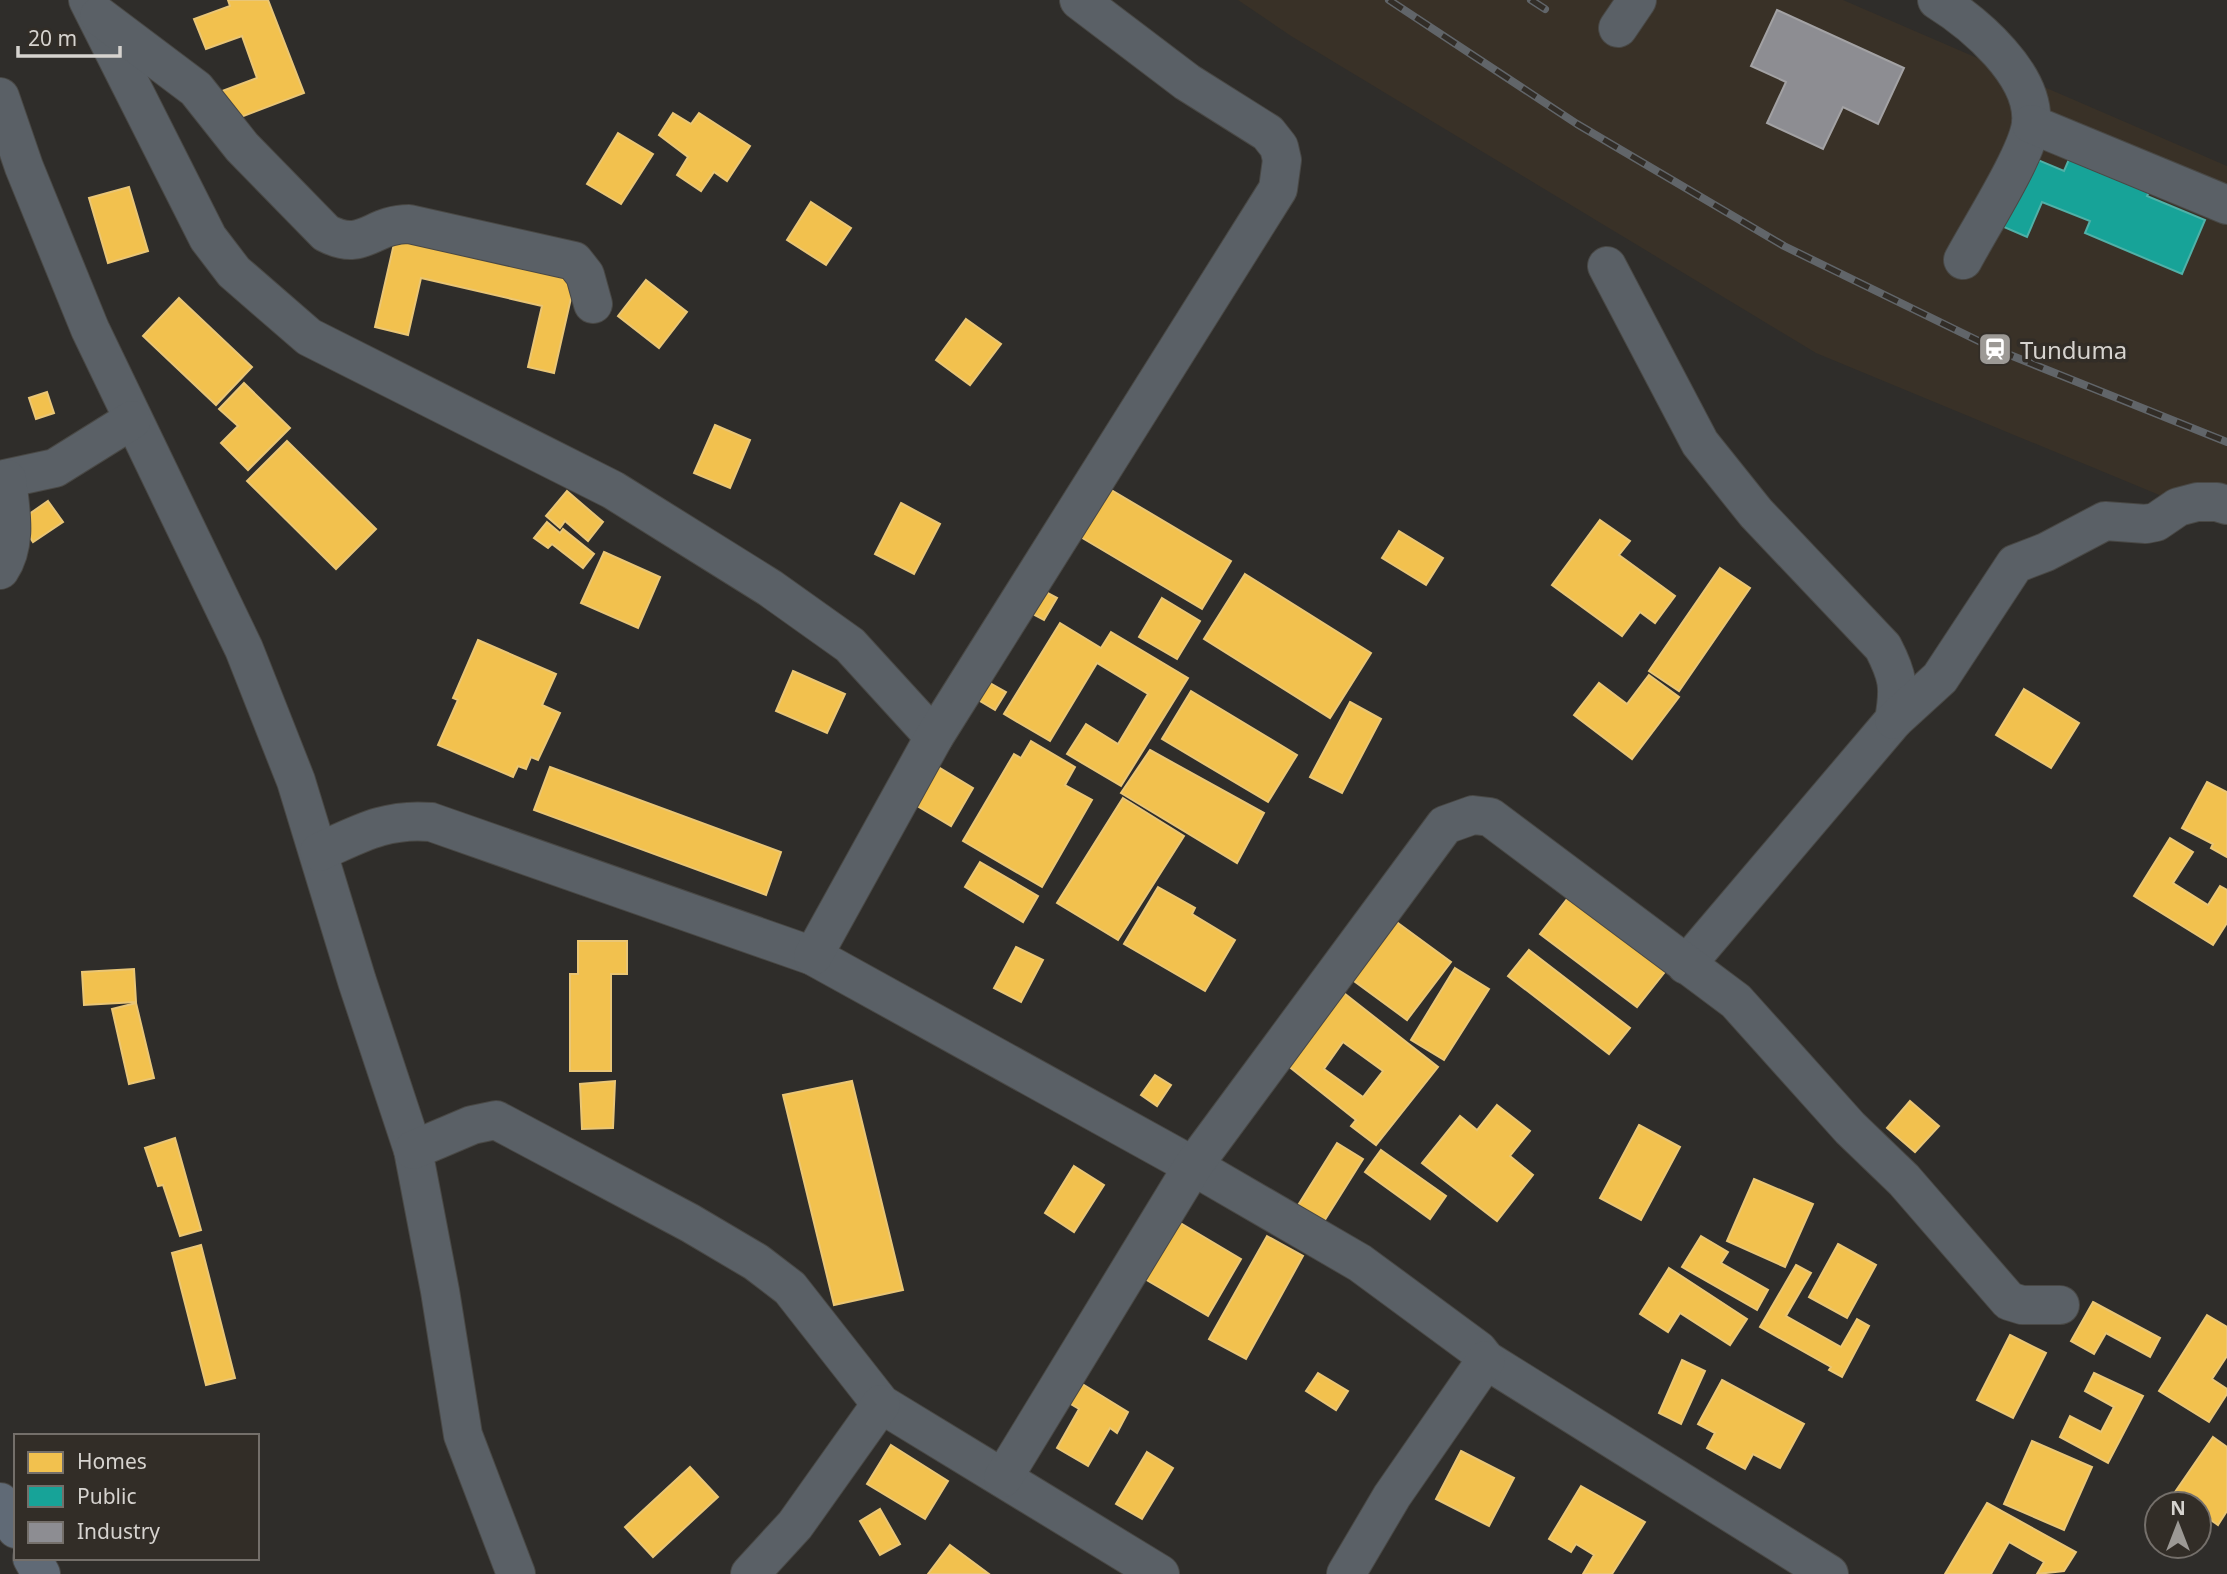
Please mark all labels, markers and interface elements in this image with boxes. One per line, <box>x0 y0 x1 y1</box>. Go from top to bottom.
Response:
scale bar <box>18 14 119 58</box>
text: 20 m <box>28 24 77 52</box>
station icon: Tunduma <box>1976 330 2014 368</box>
place label: Tunduma <box>2020 333 2127 366</box>
legend <box>14 1434 259 1560</box>
text: Homes <box>77 1447 147 1475</box>
text: Public <box>77 1482 137 1510</box>
north arrow <box>2143 1490 2213 1560</box>
text: N <box>2170 1495 2186 1521</box>
text: Industry <box>77 1517 160 1545</box>

